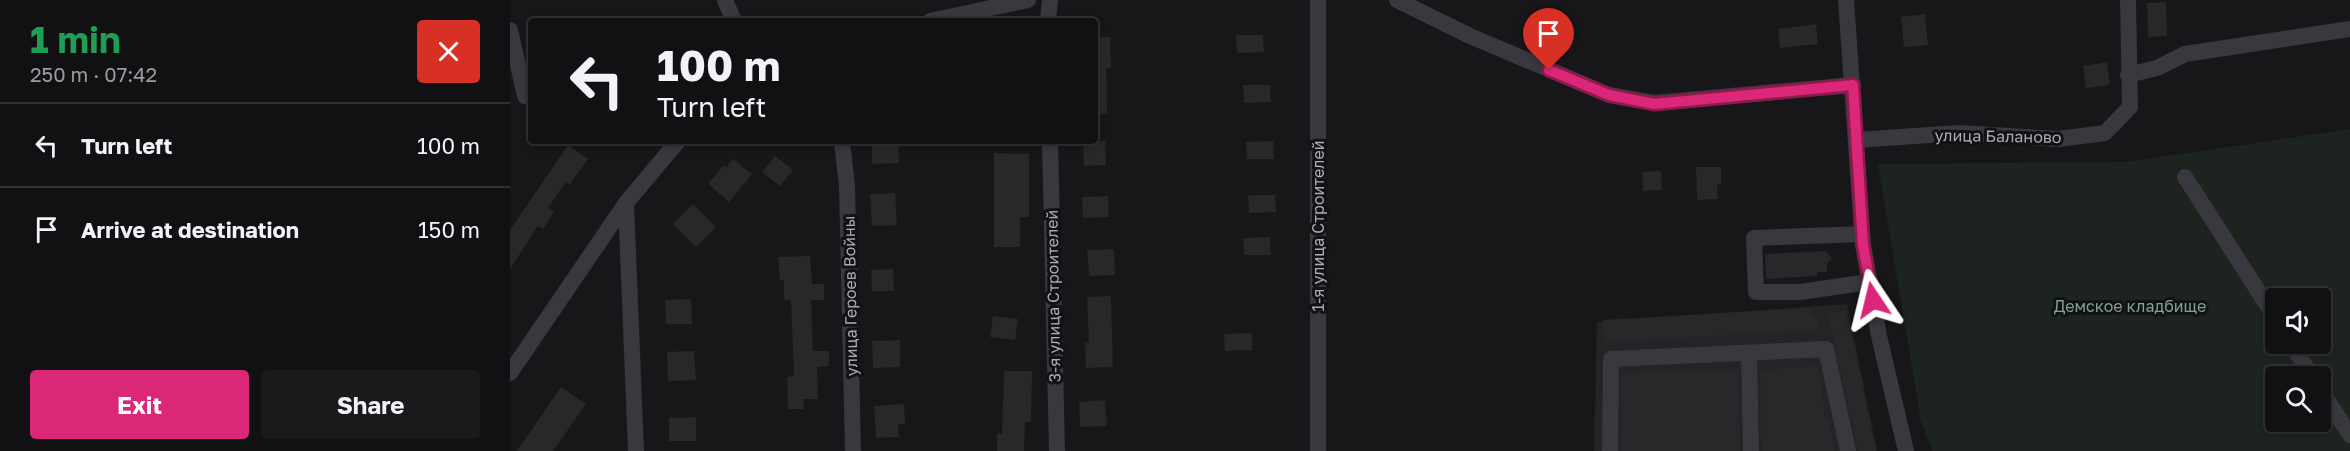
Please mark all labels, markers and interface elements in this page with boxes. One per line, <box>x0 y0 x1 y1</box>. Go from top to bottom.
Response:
pin <box>1523 8 1574 70</box>
icon: arrive <box>1532 17 1565 50</box>
text: 1 min <box>30 18 121 61</box>
button: close <box>417 20 480 83</box>
text: 100 m <box>657 40 780 90</box>
icon: left <box>558 42 636 120</box>
text: 250 m · 07:42 <box>30 62 157 86</box>
text: Turn left <box>657 91 766 123</box>
street label: улица Баланово <box>1934 125 2062 147</box>
icon: left <box>30 129 63 162</box>
text: Turn left <box>81 132 172 159</box>
text: 100 m <box>417 132 480 159</box>
street label: 1-я улица Строителей <box>1308 141 1328 311</box>
street label: 3-я улица Строителей <box>1041 210 1065 382</box>
icon: arrive <box>30 213 63 246</box>
text: Arrive at destination <box>81 216 299 243</box>
text: 150 m <box>418 216 480 243</box>
street label: улица Героев Войны <box>839 216 861 376</box>
position arrow <box>1841 268 1905 332</box>
map controls <box>2265 288 2331 432</box>
button: sound <box>2265 288 2331 354</box>
park label: Демское кладбище <box>2054 296 2206 316</box>
button: search <box>2265 366 2331 432</box>
button: Exit <box>30 370 249 439</box>
button: Share <box>261 370 480 439</box>

